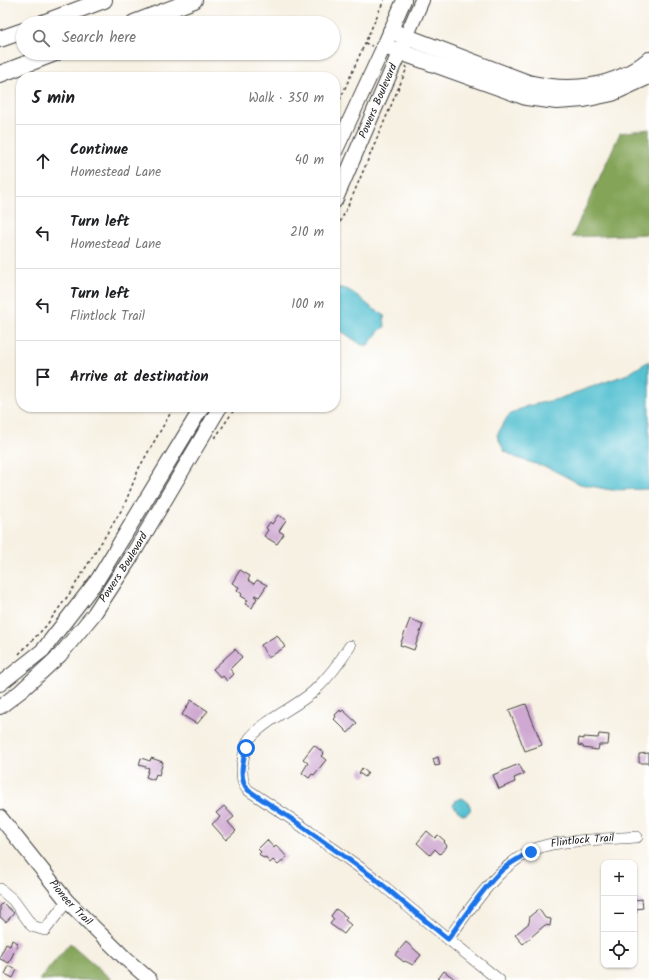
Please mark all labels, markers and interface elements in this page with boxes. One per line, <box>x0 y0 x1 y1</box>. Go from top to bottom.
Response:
search box <box>16 16 340 60</box>
text: Search here <box>62 26 136 50</box>
icon: search <box>30 27 52 49</box>
street label: Powers Boulevard <box>354 60 403 141</box>
text: 5 min <box>32 85 75 112</box>
text: Walk · 350 m <box>248 88 324 109</box>
text: Continue <box>70 138 128 162</box>
icon: ahead <box>32 150 54 172</box>
text: 40 m <box>295 150 324 171</box>
text: Homestead Lane <box>70 162 161 183</box>
text: Turn left <box>70 210 130 234</box>
icon: left <box>32 222 54 244</box>
text: 210 m <box>290 222 324 243</box>
text: Homestead Lane <box>70 234 161 255</box>
text: Turn left <box>70 282 130 306</box>
icon: left <box>32 294 54 316</box>
text: 100 m <box>291 294 324 315</box>
text: Flintlock Trail <box>70 306 145 327</box>
text: Arrive at destination <box>70 365 209 389</box>
icon: arrive <box>32 366 54 388</box>
street label: Powers Boulevard <box>95 529 153 606</box>
route start <box>237 739 255 757</box>
street label: Flintlock Trail <box>549 829 615 853</box>
route end <box>522 843 540 861</box>
map controls <box>601 860 637 968</box>
button: + <box>601 860 637 896</box>
street label: Pioneer Trail <box>44 876 97 930</box>
button: − <box>601 896 637 932</box>
button: locate <box>601 932 637 968</box>

